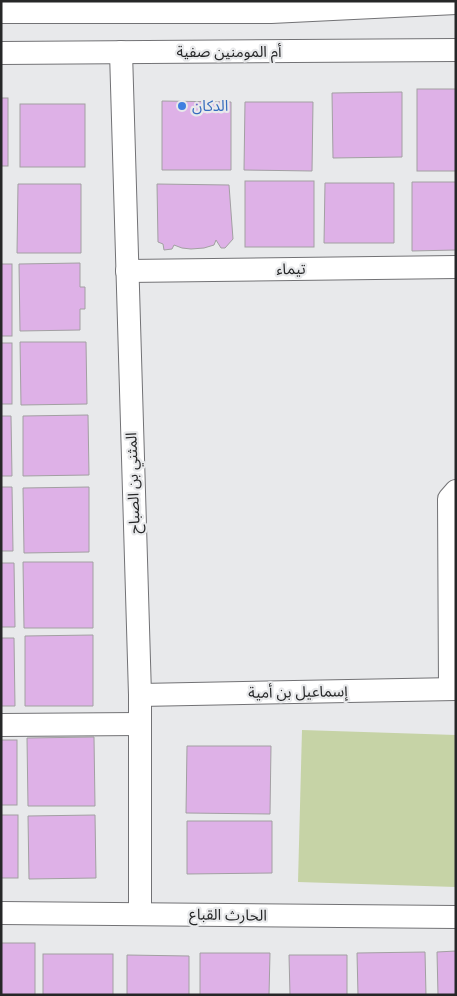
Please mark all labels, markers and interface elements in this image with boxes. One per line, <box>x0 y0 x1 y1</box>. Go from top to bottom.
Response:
street label: أم المومنين صفية <box>176 41 282 63</box>
place label: الدكان <box>192 95 228 115</box>
marker: الدكان <box>176 100 188 112</box>
street label: تيماء <box>276 258 306 278</box>
street label: المثني بن الصباح <box>120 432 147 534</box>
street label: إسماعيل بن أمية <box>248 680 349 703</box>
street label: الحارث القباع <box>189 903 267 928</box>

